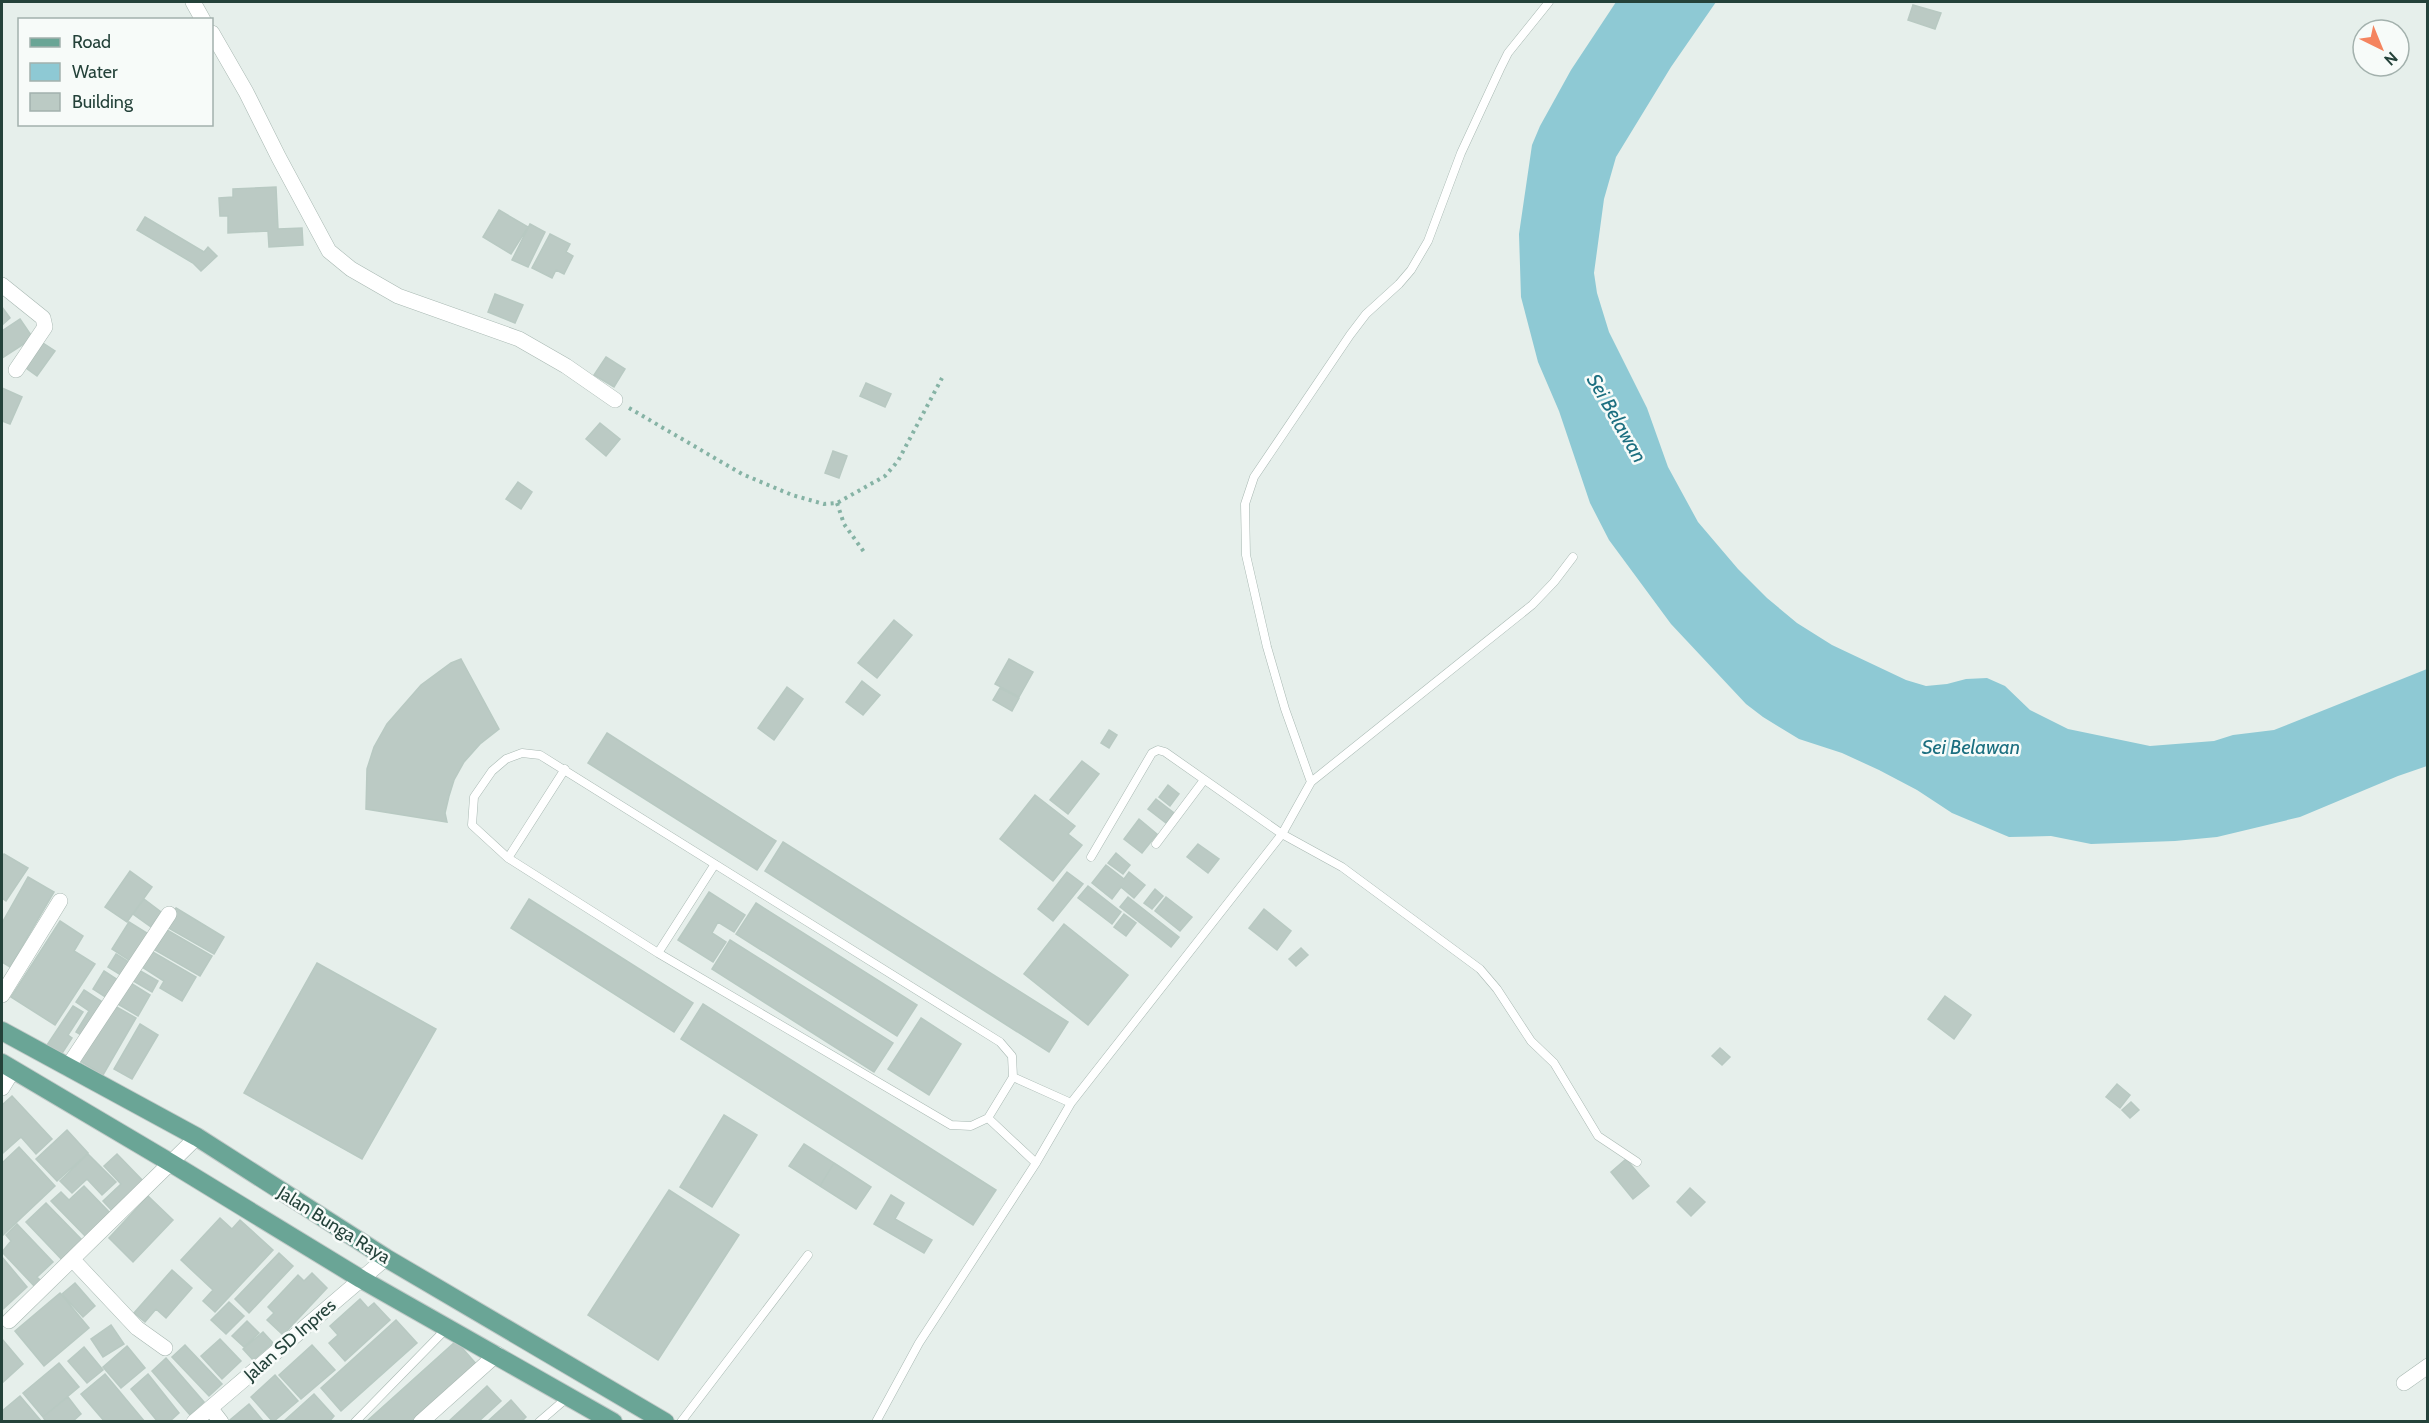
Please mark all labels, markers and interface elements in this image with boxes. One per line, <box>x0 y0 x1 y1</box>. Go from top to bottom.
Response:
legend <box>18 18 213 126</box>
north arrow <box>2351 18 2411 78</box>
text: Road <box>72 31 111 53</box>
text: N <box>2380 48 2402 69</box>
text: Water <box>72 61 118 83</box>
text: Building <box>72 91 134 113</box>
water label: Sei Belawan <box>1582 369 1652 467</box>
water label: Sei Belawan <box>1922 735 2020 759</box>
street label: Jalan Bunga Raya <box>273 1181 395 1269</box>
street label: Jalan SD Inpres <box>239 1294 340 1386</box>

